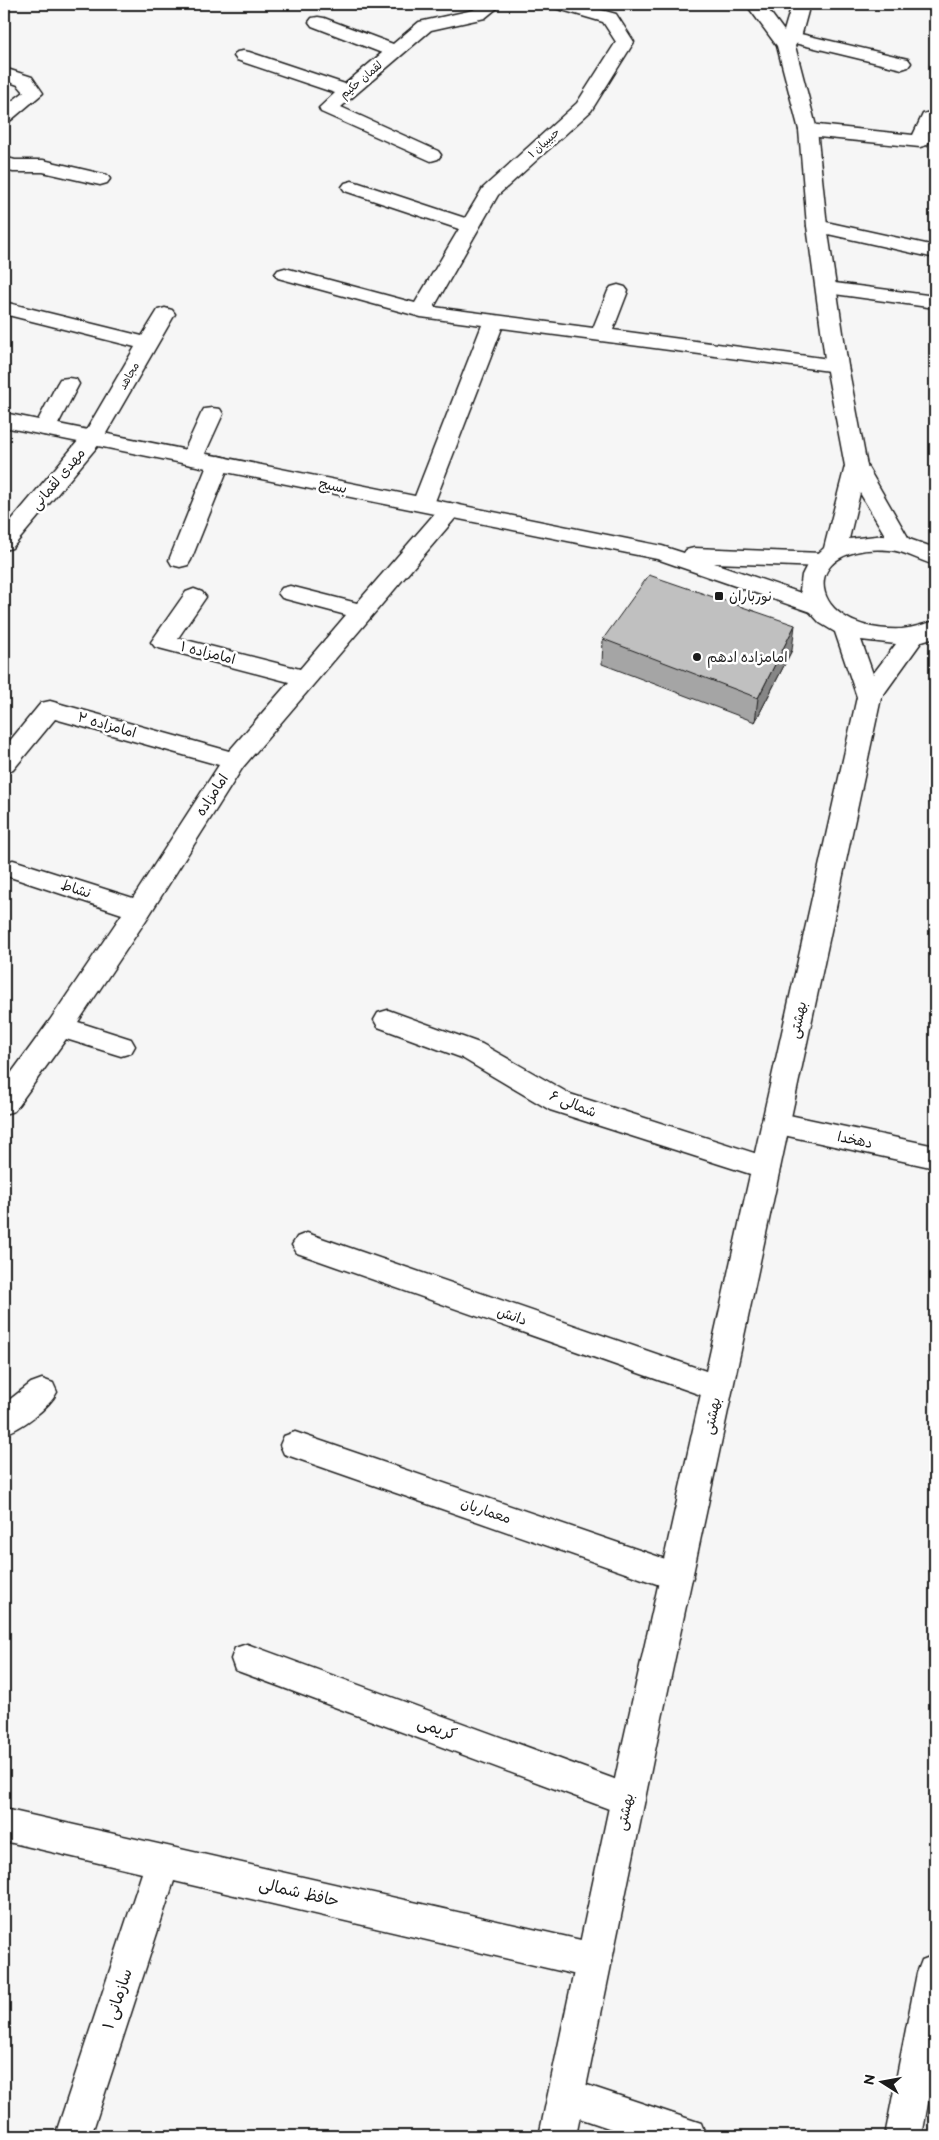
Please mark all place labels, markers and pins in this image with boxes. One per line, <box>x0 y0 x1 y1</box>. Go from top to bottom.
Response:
place label: نورباران <box>729 588 772 605</box>
marker: نورباران <box>713 590 725 602</box>
place label: امامزاده ادهم <box>707 649 788 668</box>
marker: امامزاده ادهم <box>691 651 703 663</box>

